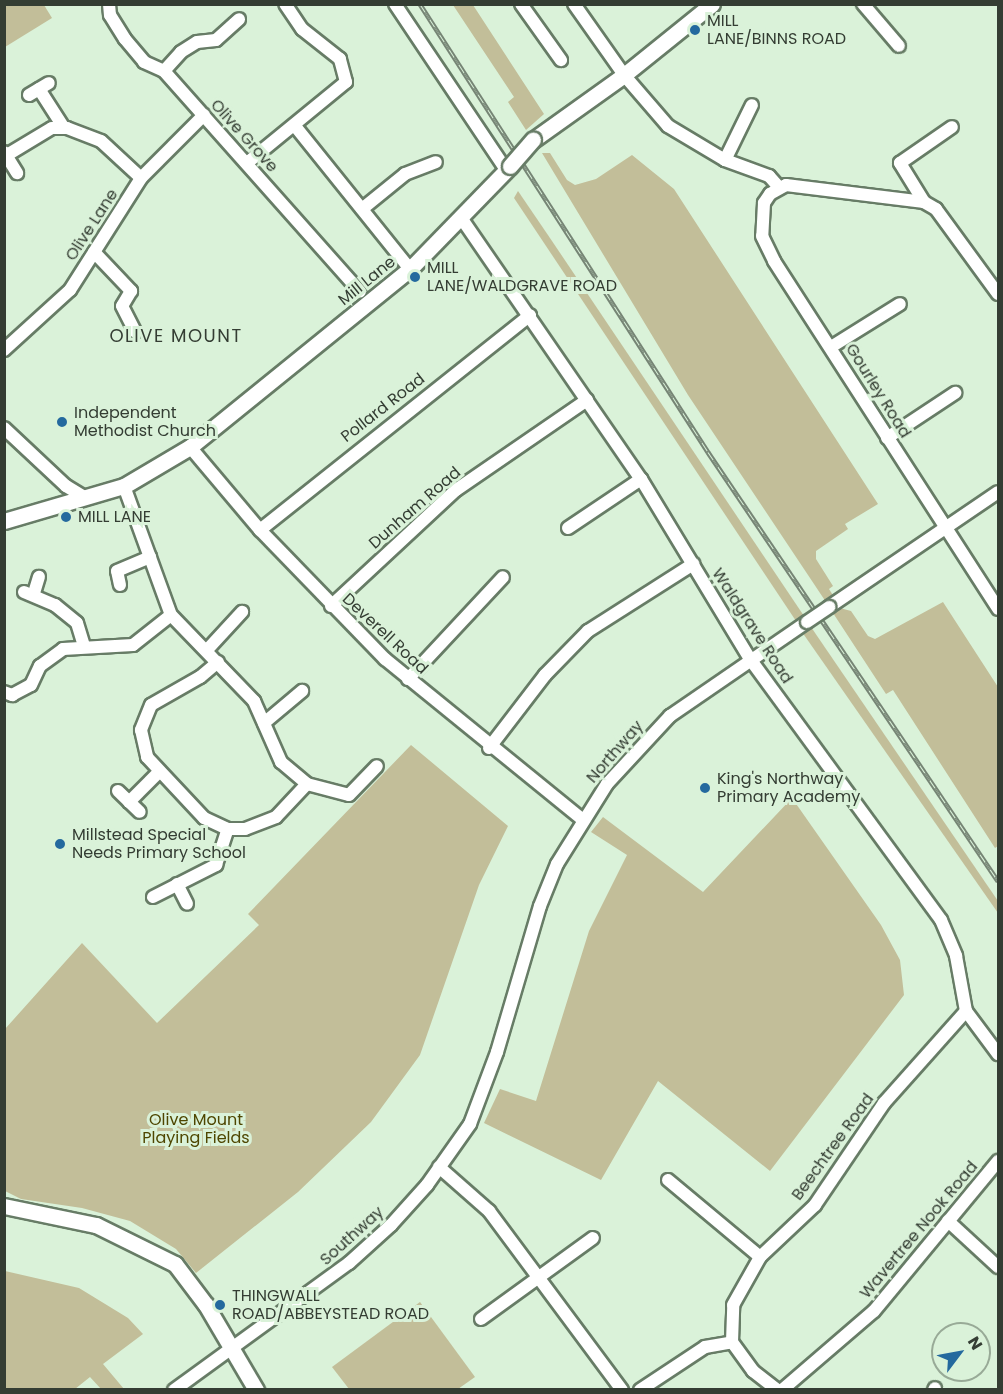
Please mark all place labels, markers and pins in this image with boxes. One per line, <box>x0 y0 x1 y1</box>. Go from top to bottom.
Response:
place label: MILL LANE/BINNS ROAD <box>707 11 846 49</box>
marker: MILL LANE/BINNS ROAD <box>688 23 702 37</box>
place label: MILL LANE/WALDGRAVE ROAD <box>427 258 617 296</box>
marker: MILL LANE/WALDGRAVE ROAD <box>408 270 422 284</box>
place label: Independent Methodist Church <box>74 403 216 441</box>
marker: Independent Methodist Church <box>55 415 69 429</box>
place label: MILL LANE <box>78 507 151 527</box>
marker: MILL LANE <box>59 510 73 524</box>
place label: King's Northway Primary Academy <box>717 769 860 807</box>
marker: King's Northway Primary Academy <box>698 781 712 795</box>
place label: Millstead Special Needs Primary School <box>72 825 246 863</box>
marker: Millstead Special Needs Primary School <box>53 837 67 851</box>
place label: THINGWALL ROAD/ABBEYSTEAD ROAD <box>232 1286 429 1324</box>
marker: THINGWALL ROAD/ABBEYSTEAD ROAD <box>213 1298 227 1312</box>

